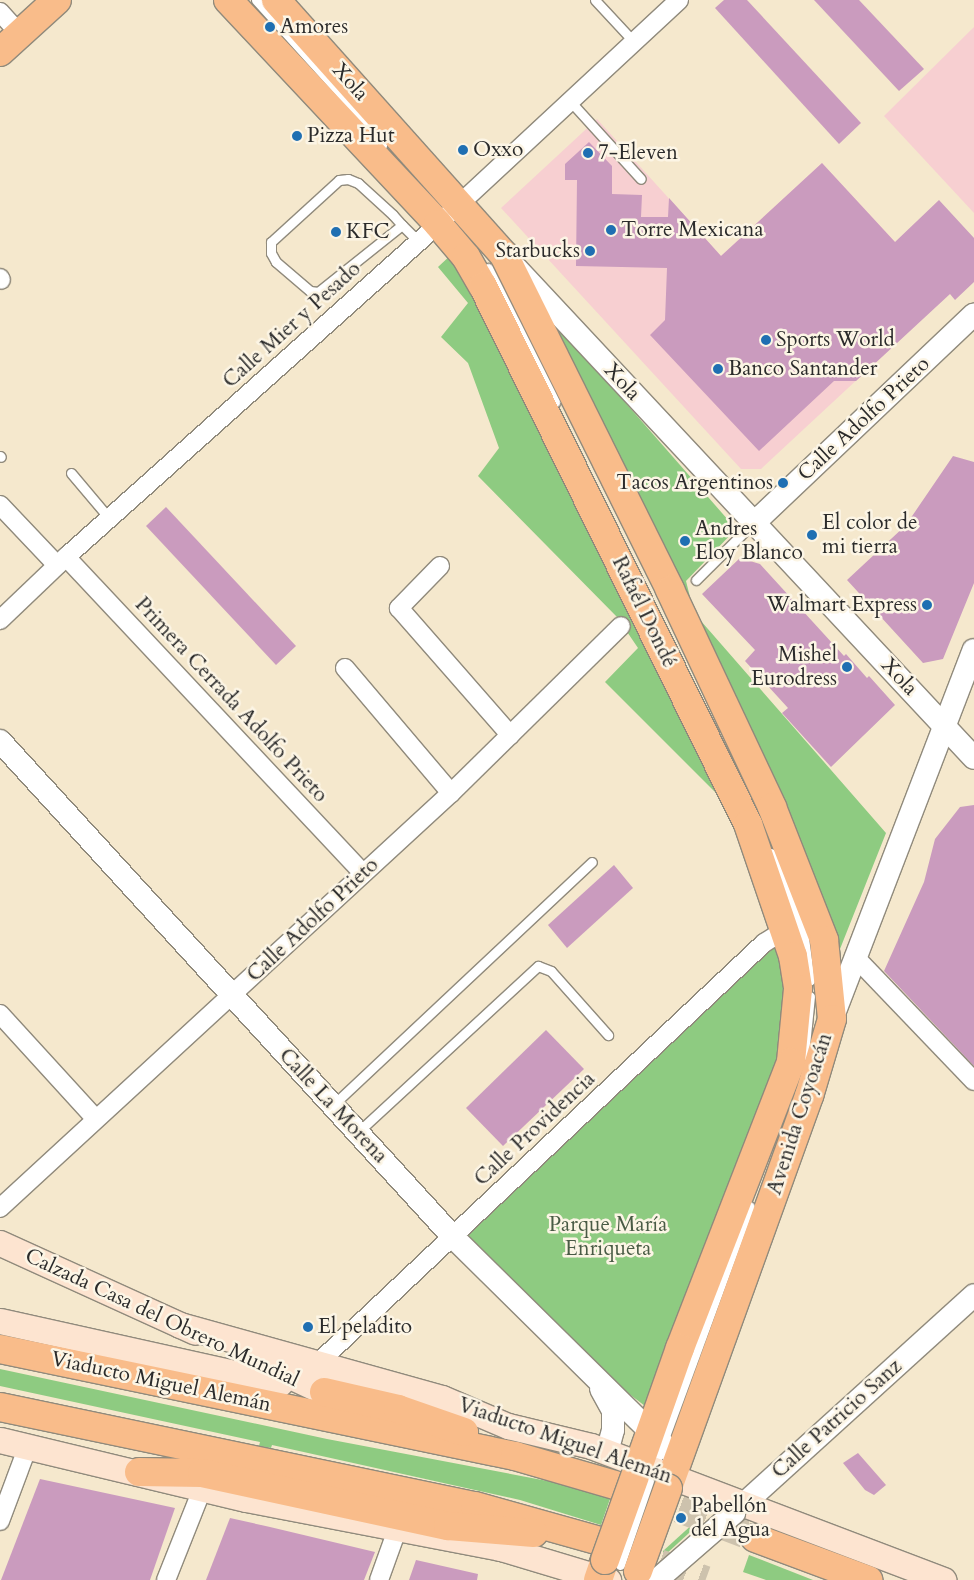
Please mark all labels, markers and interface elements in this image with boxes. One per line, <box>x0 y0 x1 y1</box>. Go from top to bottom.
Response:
place label: Amores <box>280 14 348 40</box>
marker: Amores <box>264 21 276 33</box>
street label: Xola <box>326 58 374 106</box>
place label: Pizza Hut <box>307 123 395 149</box>
marker: Pizza Hut <box>291 130 303 142</box>
place label: Oxxo <box>473 137 523 163</box>
place label: 7-Eleven <box>598 140 678 166</box>
marker: Oxxo <box>457 144 469 156</box>
marker: 7-Eleven <box>582 147 594 159</box>
place label: Torre Mexicana <box>621 217 764 243</box>
place label: KFC <box>346 219 390 245</box>
marker: Torre Mexicana <box>605 224 617 236</box>
marker: KFC <box>330 226 342 238</box>
place label: Starbucks <box>495 238 580 264</box>
marker: Starbucks <box>584 245 596 257</box>
street label: Calle Mier y Pesado <box>218 256 366 394</box>
place label: Sports World <box>776 327 895 353</box>
marker: Sports World <box>760 334 772 346</box>
street label: Calle Adolfo Prieto <box>793 352 935 486</box>
place label: Banco Santander <box>728 356 877 382</box>
street label: Xola <box>598 358 646 406</box>
marker: Banco Santander <box>712 363 724 375</box>
place label: Tacos Argentinos <box>616 470 773 496</box>
marker: Tacos Argentinos <box>777 477 789 489</box>
place label: El color de mi tierra <box>822 510 918 560</box>
place label: Andres Eloy Blanco <box>695 516 803 566</box>
marker: El color de mi tierra <box>806 529 818 541</box>
marker: Andres Eloy Blanco <box>679 535 691 547</box>
street label: Rafaél Dondé <box>606 552 682 672</box>
street label: Primera Cerrada Adolfo Prieto <box>129 592 333 808</box>
place label: Walmart Express <box>767 592 917 618</box>
marker: Walmart Express <box>921 599 933 611</box>
place label: Mishel Eurodress <box>751 642 837 692</box>
street label: Xola <box>875 653 923 701</box>
marker: Mishel Eurodress <box>841 661 853 673</box>
street label: Calle Adolfo Prieto <box>242 853 384 987</box>
street label: Avenida Coyoacán <box>762 1030 838 1198</box>
street label: Calle La Morena <box>273 1043 393 1169</box>
street label: Calle Providencia <box>469 1067 601 1191</box>
park label: Parque María Enriqueta <box>549 1212 667 1262</box>
street label: Calzada Casa del Obrero Mundial <box>21 1243 303 1393</box>
place label: El peladito <box>318 1314 412 1340</box>
marker: El peladito <box>302 1321 314 1333</box>
street label: Viaducto Miguel Alemán <box>49 1346 273 1418</box>
street label: Calle Patricio Sanz <box>767 1354 907 1484</box>
street label: Viaducto Miguel Alemán <box>455 1393 675 1489</box>
place label: Pabellón del Agua <box>691 1493 770 1543</box>
marker: Pabellón del Agua <box>675 1512 687 1524</box>

